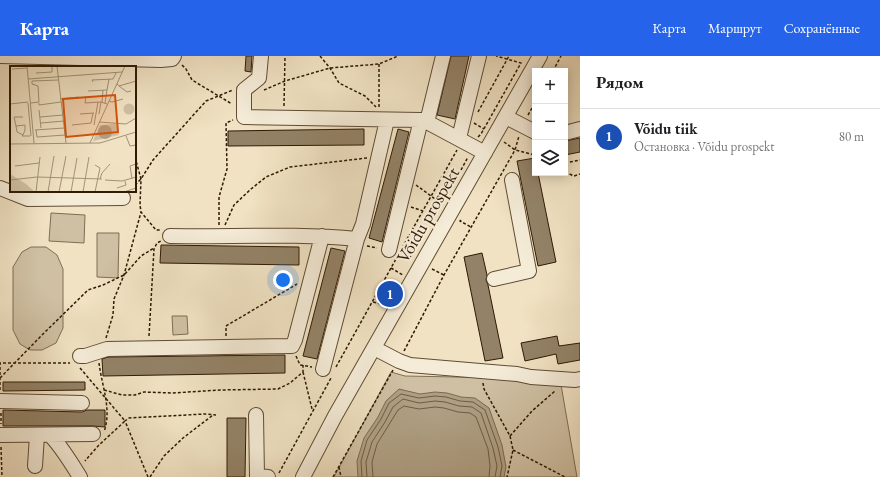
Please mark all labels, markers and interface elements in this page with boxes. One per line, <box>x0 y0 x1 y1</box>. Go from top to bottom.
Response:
text: Карта <box>20 16 69 41</box>
text: Карта <box>653 19 686 37</box>
text: Маршрут <box>708 19 762 37</box>
text: Сохранённые <box>784 19 860 37</box>
inset map <box>10 66 136 192</box>
map controls <box>532 68 568 176</box>
button: + <box>532 68 568 104</box>
text: Рядом <box>596 71 644 93</box>
button: − <box>532 104 568 140</box>
text: Võidu tiik <box>634 119 697 138</box>
text: 1 <box>606 128 612 145</box>
text: 80 m <box>839 128 864 145</box>
text: Остановка · Võidu prospekt <box>634 138 774 155</box>
button: layers <box>532 140 568 176</box>
street label: Võidu prospekt <box>391 163 464 267</box>
your location <box>273 270 293 290</box>
pin: 1 <box>377 279 403 309</box>

